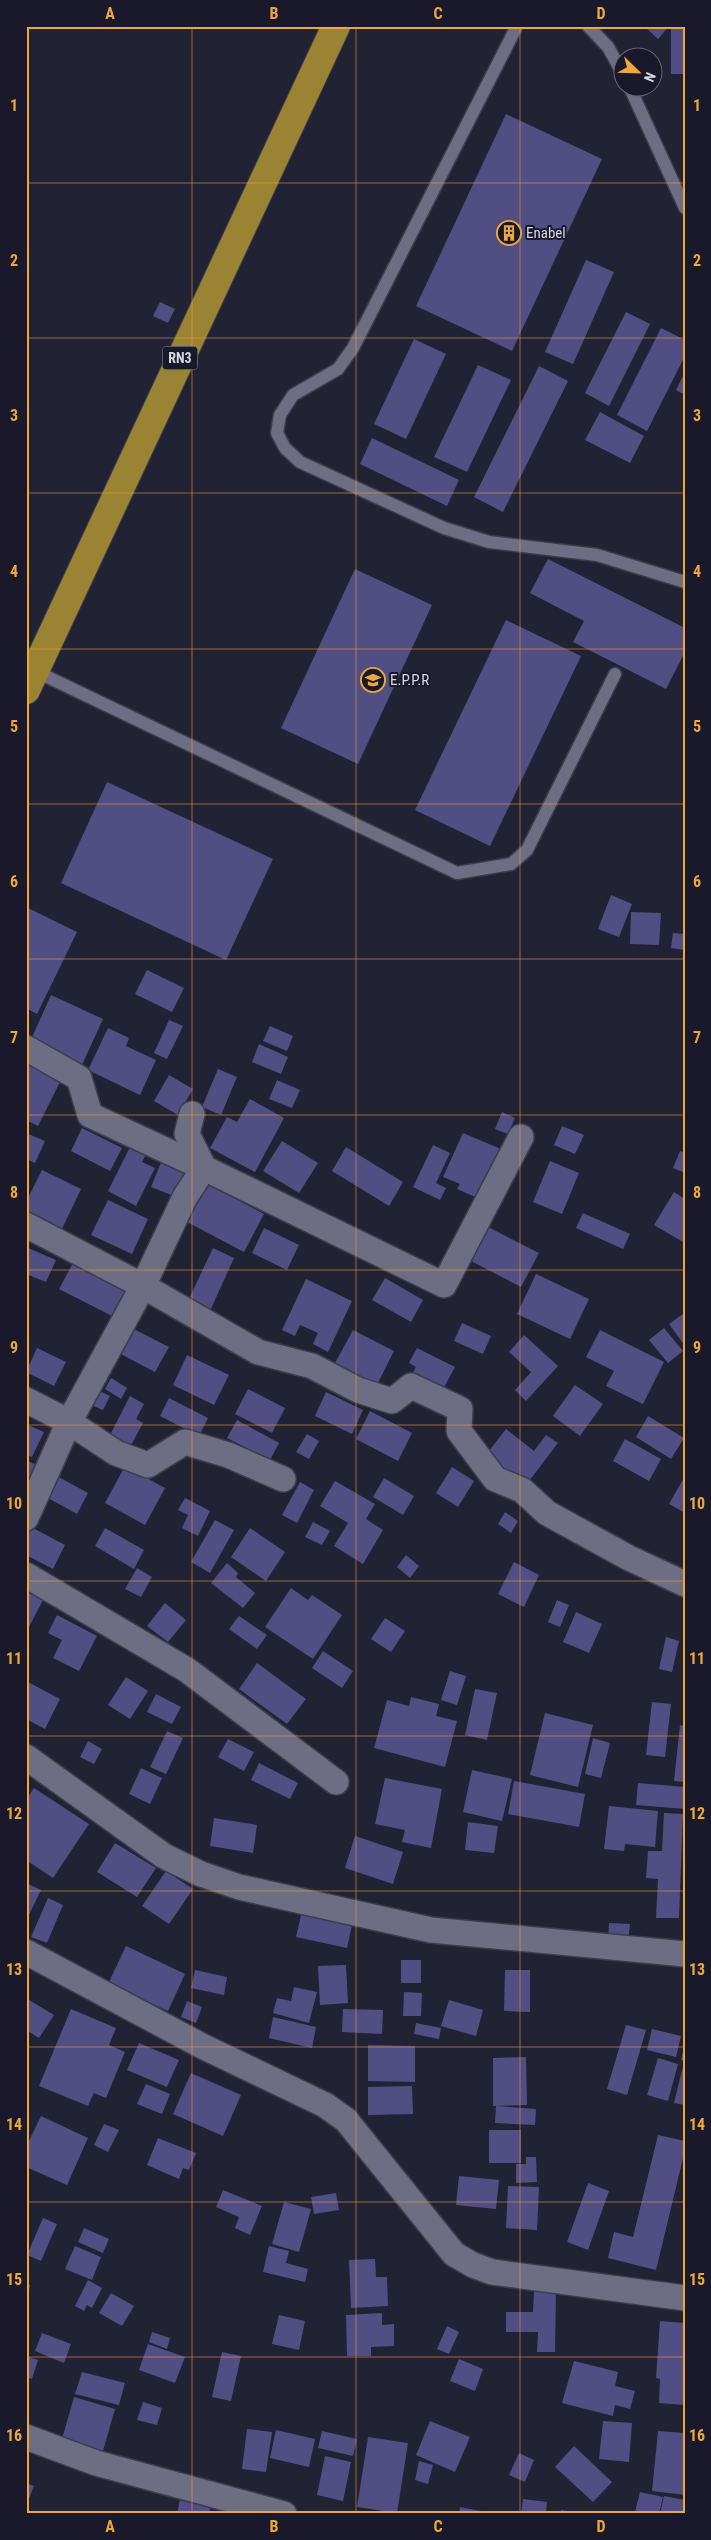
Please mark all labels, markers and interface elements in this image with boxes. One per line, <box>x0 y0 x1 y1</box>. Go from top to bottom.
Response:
text: A <box>105 4 115 23</box>
text: B <box>270 4 279 23</box>
text: C <box>433 4 443 23</box>
text: D <box>596 4 606 23</box>
north arrow <box>614 48 664 98</box>
text: N <box>641 70 659 84</box>
text: 1 <box>10 96 18 115</box>
text: 1 <box>693 96 701 115</box>
building icon: Enabel <box>496 220 522 246</box>
place label: Enabel <box>526 224 566 242</box>
text: 2 <box>10 251 18 270</box>
text: 2 <box>693 251 701 270</box>
road number: RN3 <box>162 346 198 369</box>
text: 3 <box>10 406 18 425</box>
text: 3 <box>693 406 701 425</box>
text: 4 <box>10 562 18 581</box>
text: 4 <box>693 562 701 581</box>
school or university icon: E.P.P.R <box>360 667 386 693</box>
place label: E.P.P.R <box>390 671 429 689</box>
text: 5 <box>10 717 18 736</box>
text: 5 <box>693 717 701 736</box>
text: 6 <box>10 872 18 891</box>
text: 6 <box>693 872 701 891</box>
text: 7 <box>10 1028 18 1047</box>
text: 7 <box>693 1028 701 1047</box>
text: 8 <box>10 1183 18 1202</box>
text: 8 <box>693 1183 701 1202</box>
text: 9 <box>10 1338 18 1357</box>
text: 9 <box>693 1338 701 1357</box>
text: 10 <box>6 1494 22 1513</box>
text: 10 <box>689 1494 705 1513</box>
text: 11 <box>6 1649 22 1668</box>
text: 11 <box>689 1649 705 1668</box>
text: 12 <box>6 1804 22 1823</box>
text: 12 <box>689 1804 705 1823</box>
text: 13 <box>6 1960 22 1979</box>
text: 13 <box>689 1960 705 1979</box>
text: 14 <box>6 2115 22 2134</box>
text: 14 <box>689 2115 705 2134</box>
text: 15 <box>6 2270 22 2289</box>
text: 15 <box>689 2270 705 2289</box>
text: 16 <box>6 2426 22 2445</box>
text: 16 <box>689 2426 705 2445</box>
text: A <box>105 2517 115 2536</box>
text: B <box>270 2517 279 2536</box>
text: C <box>433 2517 443 2536</box>
text: D <box>596 2517 606 2536</box>

